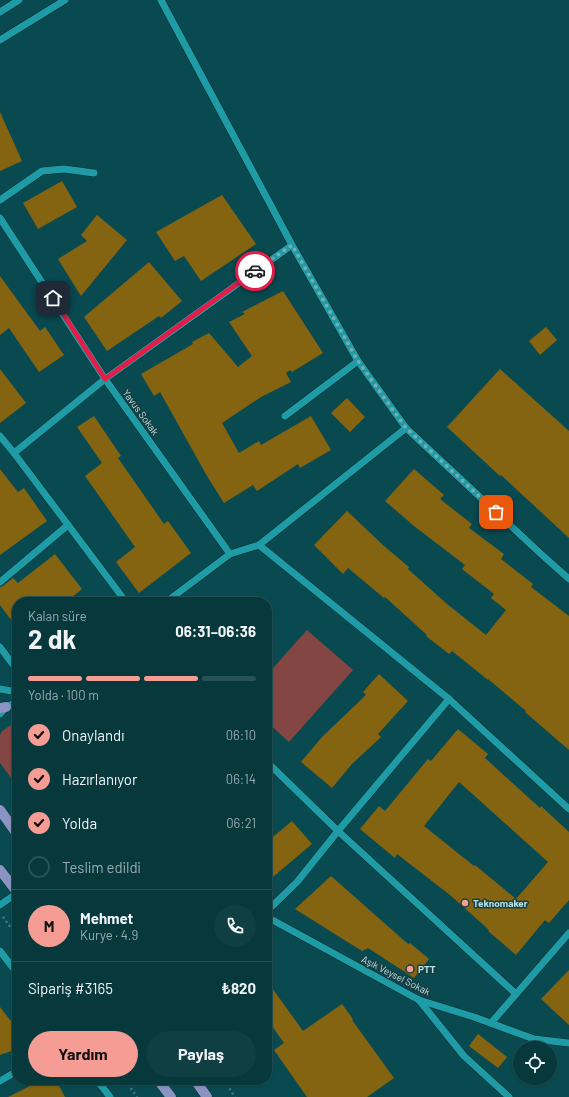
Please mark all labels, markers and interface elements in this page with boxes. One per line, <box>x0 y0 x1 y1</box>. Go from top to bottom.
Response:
courier <box>235 251 275 291</box>
icon: car <box>244 260 266 282</box>
pin <box>36 281 70 315</box>
icon: home <box>42 287 64 309</box>
street label: Yavus Sokak <box>120 387 162 437</box>
pin <box>479 495 513 529</box>
icon: bag <box>485 501 507 523</box>
text: Kalan süre <box>28 608 87 624</box>
text: 06:31–06:36 <box>175 622 256 640</box>
text: 2 dk <box>28 623 76 654</box>
text: Yolda · 100 m <box>28 687 99 703</box>
icon: check <box>28 724 50 746</box>
text: Onaylandı <box>62 726 124 744</box>
text: 06:10 <box>226 727 256 743</box>
icon: check <box>28 768 50 790</box>
text: Hazırlanıyor <box>62 770 137 788</box>
text: 06:14 <box>226 771 256 787</box>
icon: check <box>28 812 50 834</box>
text: Yolda <box>62 814 97 832</box>
text: 06:21 <box>226 815 256 831</box>
text: Teslim edildi <box>62 858 141 876</box>
place label: Teknomaker <box>473 897 528 909</box>
marker: Teknomaker <box>460 898 470 908</box>
button: phone <box>214 905 256 947</box>
text: Mehmet <box>80 909 133 927</box>
text: M <box>44 917 54 935</box>
text: Kurye · 4.9 <box>80 927 138 943</box>
street label: Aşık Veysel Sokak <box>360 952 432 998</box>
place label: PTT <box>418 963 436 975</box>
marker: PTT <box>405 964 415 974</box>
text: Sipariş #3165 <box>28 979 113 997</box>
text: ₺820 <box>221 979 256 997</box>
button: Yardım <box>28 1031 138 1077</box>
button: Paylaş <box>146 1031 256 1077</box>
map controls <box>513 1041 557 1085</box>
button: locate <box>513 1041 557 1085</box>

